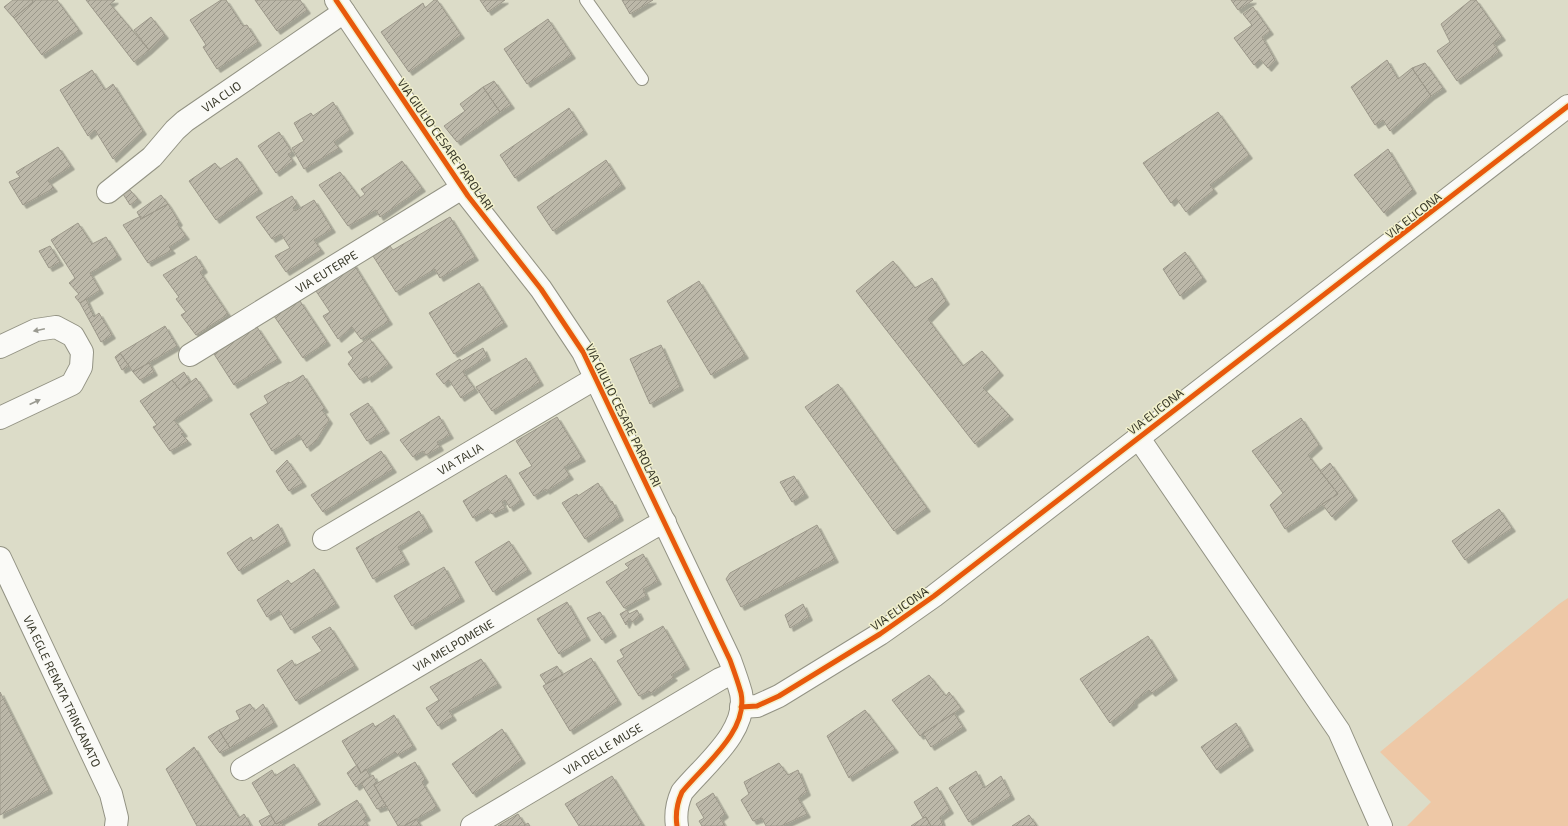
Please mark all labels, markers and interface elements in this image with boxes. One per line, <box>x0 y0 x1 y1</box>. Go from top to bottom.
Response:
street label: VIA GIULIO CESARE PAROLARI <box>395 76 497 212</box>
street label: VIA CLIO <box>199 78 244 115</box>
street label: VIA ELICONA <box>1382 189 1444 241</box>
street label: VIA EUTERPE <box>293 247 360 296</box>
one-way arrow <box>33 328 46 334</box>
street label: VIA GIULIO CESARE PAROLARI <box>583 341 665 489</box>
street label: VIA ELICONA <box>1124 385 1186 437</box>
one-way arrow <box>30 399 41 405</box>
street label: VIA TALIA <box>435 439 486 477</box>
street label: VIA ELICONA <box>868 583 931 633</box>
street label: VIA EGLE RENATA TRINCANATO <box>21 613 104 769</box>
street label: VIA MELPOMENE <box>410 616 496 674</box>
street label: VIA DELLE MUSE <box>561 720 645 777</box>

